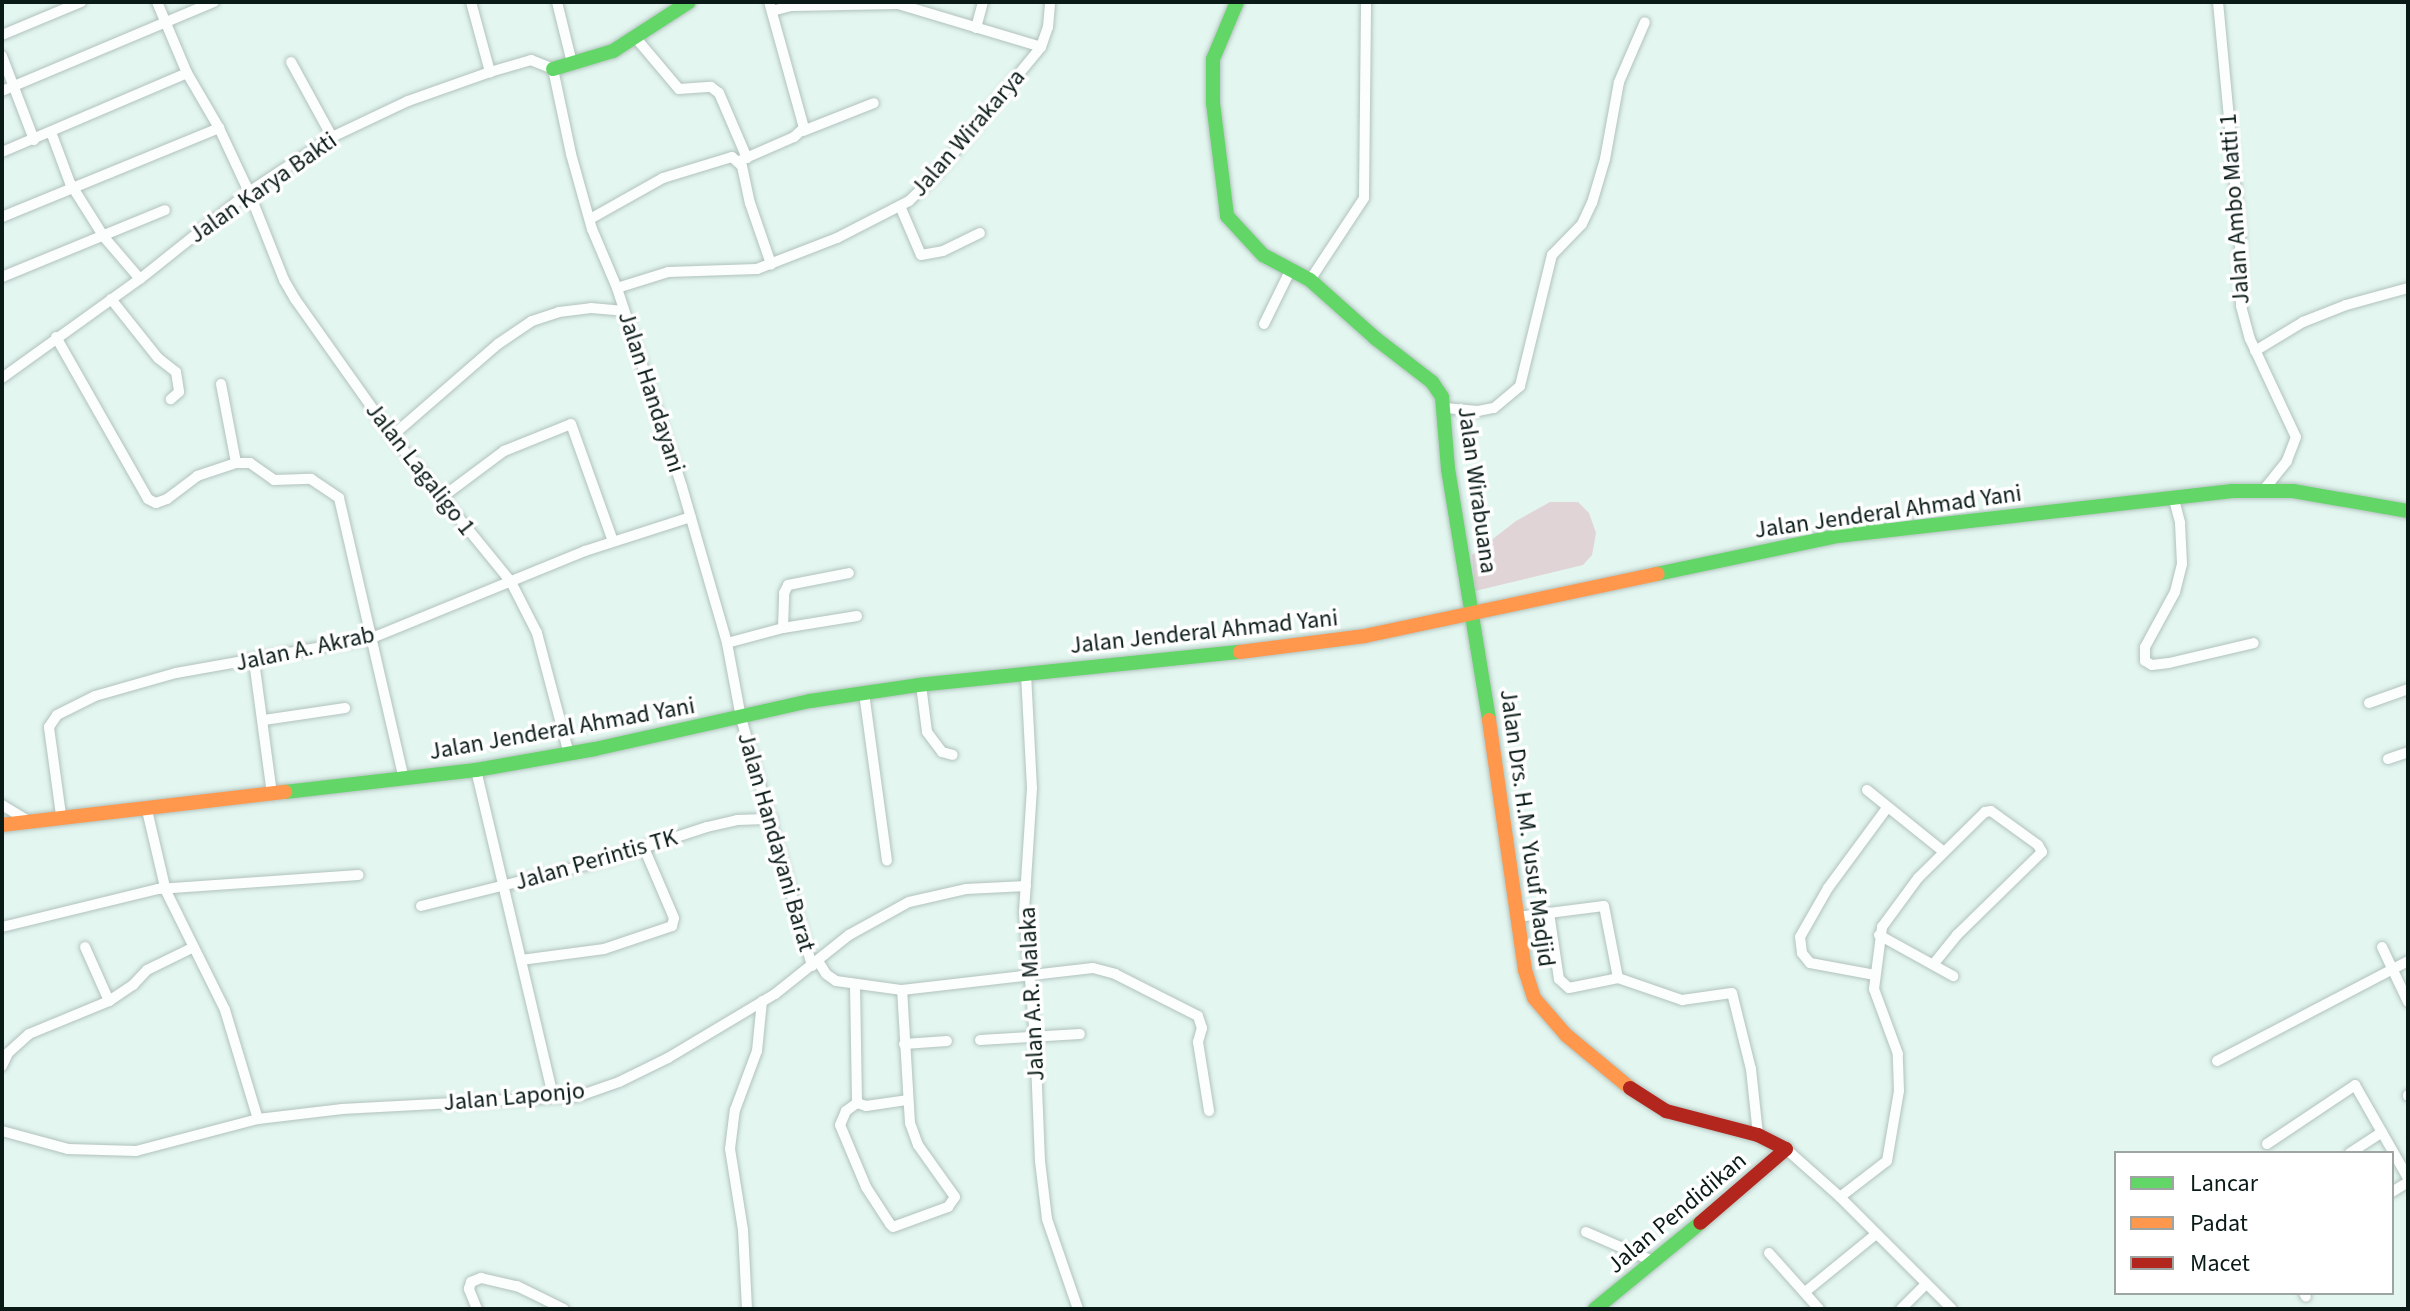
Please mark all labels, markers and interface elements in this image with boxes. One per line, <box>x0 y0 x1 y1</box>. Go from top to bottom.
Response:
street label: Jalan Wirakarya <box>905 63 1031 203</box>
street label: Jalan Ambo Matti 1 <box>2214 113 2256 305</box>
street label: Jalan Karya Bakti <box>184 126 342 250</box>
street label: Jalan Handayani <box>611 308 691 476</box>
street label: Jalan Lagaligo 1 <box>359 397 481 541</box>
street label: Jalan Wirabuana <box>1451 405 1503 575</box>
street label: Jalan Jenderal Ahmad Yani <box>1753 479 2023 545</box>
street label: Jalan Jenderal Ahmad Yani <box>1069 604 1339 660</box>
street label: Jalan A. Akrab <box>233 620 377 678</box>
street label: Jalan Drs. H.M. Yusuf Madjid <box>1493 687 1561 969</box>
street label: Jalan Jenderal Ahmad Yani <box>427 691 697 767</box>
street label: Jalan Handayani Barat <box>731 729 821 955</box>
street label: Jalan Perintis TK <box>511 823 681 897</box>
street label: Jalan A.R. Malaka <box>1013 906 1051 1082</box>
street label: Jalan Laponjo <box>442 1076 586 1118</box>
street label: Jalan Pendidikan <box>1601 1146 1753 1280</box>
legend <box>2114 1151 2394 1295</box>
text: Lancar <box>2190 1166 2258 1201</box>
text: Padat <box>2190 1206 2248 1241</box>
text: Macet <box>2190 1246 2250 1281</box>

